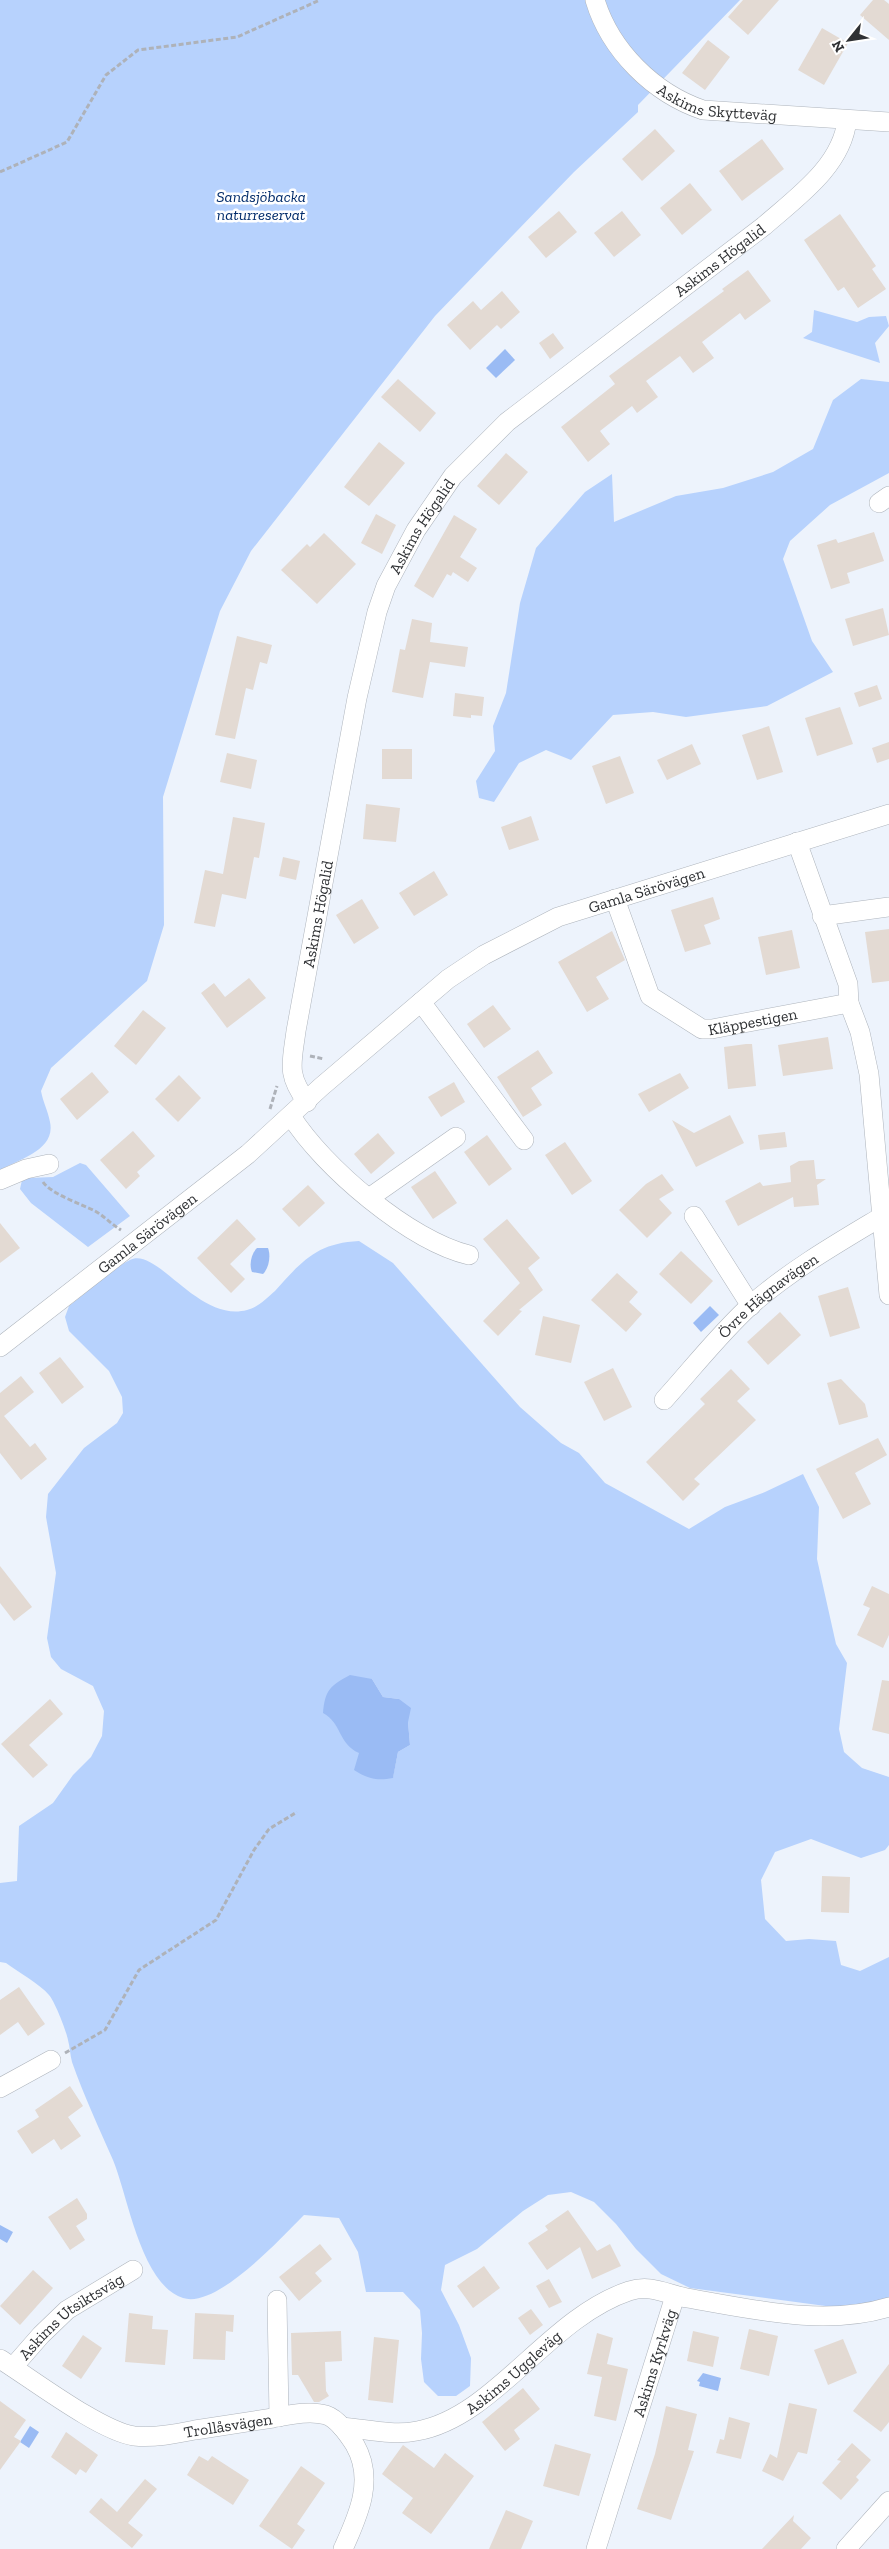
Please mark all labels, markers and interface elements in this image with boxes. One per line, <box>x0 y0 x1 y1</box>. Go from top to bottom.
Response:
north arrow <box>824 15 874 65</box>
text: N <box>828 37 848 55</box>
street label: Askims Skytteväg <box>654 79 778 124</box>
park label: Sandsjöbacka naturreservat <box>216 187 306 224</box>
street label: Askims Högalid <box>671 219 769 300</box>
street label: Askims Högalid <box>385 475 458 577</box>
street label: Askims Högalid <box>298 858 337 969</box>
street label: Gamla Särövägen <box>586 862 708 917</box>
street label: Kläppestigen <box>706 1003 800 1039</box>
street label: Gamla Särövägen <box>93 1188 201 1277</box>
street label: Övre Hägnavägen <box>714 1248 822 1342</box>
street label: Askims Utsiktsväg <box>15 2269 127 2363</box>
street label: Askims Kyrkväg <box>628 2306 680 2419</box>
street label: Askims Uggleväg <box>462 2326 565 2418</box>
street label: Trollåsvägen <box>182 2409 274 2442</box>

